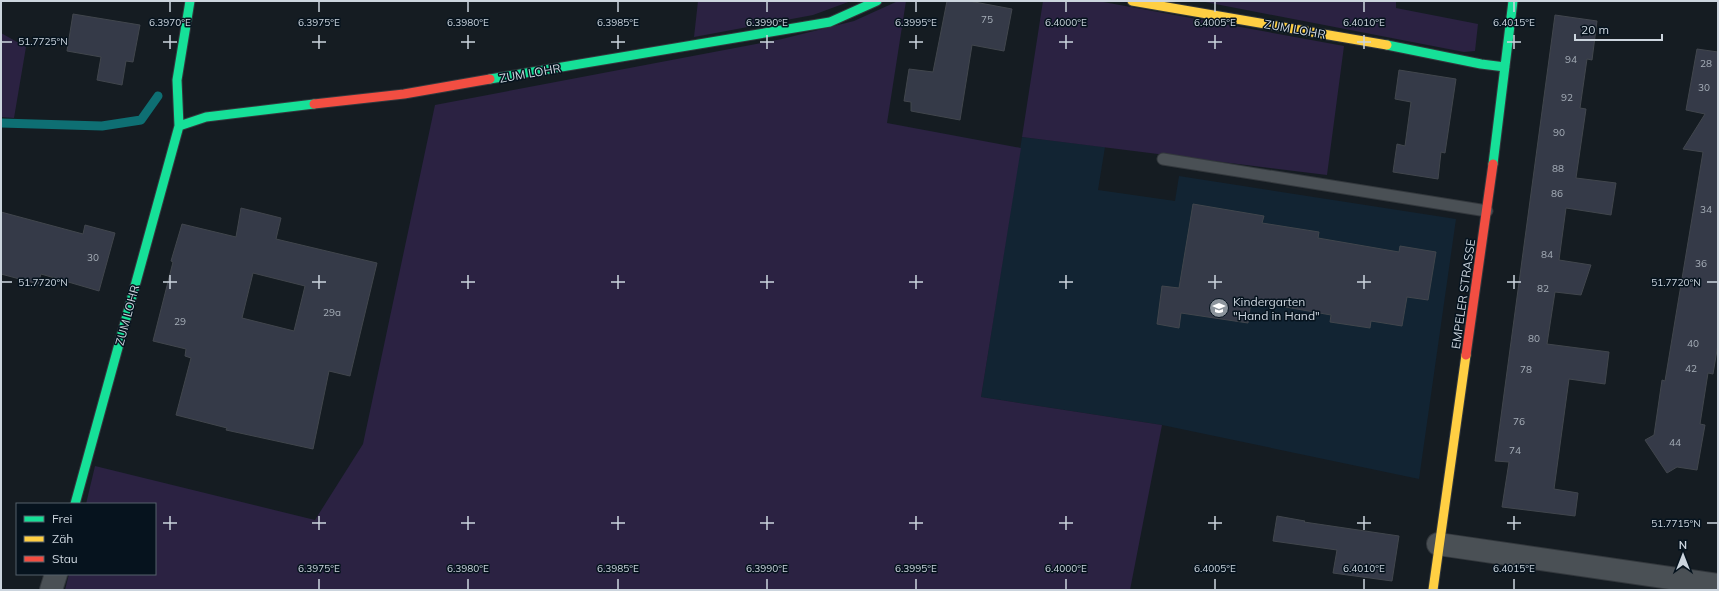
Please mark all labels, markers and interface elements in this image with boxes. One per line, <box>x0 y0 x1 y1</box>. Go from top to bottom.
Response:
house number: 75 <box>981 13 993 26</box>
text: 6.3970°E <box>149 16 191 29</box>
text: 6.3975°E <box>298 16 340 29</box>
text: 6.3980°E <box>447 16 489 29</box>
text: 6.3985°E <box>597 16 639 29</box>
text: 6.3990°E <box>746 16 788 29</box>
text: 6.3995°E <box>895 16 937 29</box>
text: 6.4000°E <box>1045 16 1087 29</box>
text: 6.4005°E <box>1194 16 1236 29</box>
street label: ZUM LOHR <box>1263 16 1327 42</box>
text: 6.4010°E <box>1343 16 1385 29</box>
text: 6.4015°E <box>1493 16 1535 29</box>
scale bar <box>1575 16 1662 42</box>
text: 20 m <box>1581 22 1609 37</box>
text: 51.7725°N <box>18 35 68 48</box>
house number: 94 <box>1565 53 1577 66</box>
house number: 28 <box>1700 57 1712 70</box>
street label: ZUM LOHR <box>498 60 562 86</box>
house number: 30 <box>1698 81 1710 94</box>
house number: 92 <box>1561 91 1573 104</box>
house number: 90 <box>1553 126 1565 139</box>
house number: 88 <box>1552 162 1564 175</box>
house number: 86 <box>1551 187 1563 200</box>
house number: 34 <box>1700 203 1712 216</box>
street label: EMPELER STRASSE <box>1448 238 1478 350</box>
house number: 84 <box>1541 248 1553 261</box>
house number: 30 <box>87 251 99 264</box>
house number: 36 <box>1695 257 1707 270</box>
text: 51.7720°N <box>18 276 68 289</box>
text: 51.7720°N <box>1651 276 1701 289</box>
house number: 82 <box>1537 282 1549 295</box>
street label: ZUM LOHR <box>112 283 142 347</box>
place label: Kindergarten "Hand in Hand" <box>1233 294 1320 323</box>
school or university icon: Kindergarten "Hand in Hand" <box>1208 297 1230 319</box>
house number: 29a <box>323 306 341 319</box>
house number: 29 <box>174 315 186 328</box>
house number: 80 <box>1528 332 1540 345</box>
house number: 40 <box>1687 337 1699 350</box>
house number: 42 <box>1685 362 1697 375</box>
house number: 78 <box>1520 363 1532 376</box>
house number: 76 <box>1513 415 1525 428</box>
house number: 44 <box>1669 436 1681 449</box>
house number: 74 <box>1509 444 1521 457</box>
legend <box>16 503 156 575</box>
text: Frei <box>52 511 72 526</box>
text: 51.7715°N <box>1651 517 1701 530</box>
text: Zäh <box>52 531 73 546</box>
north arrow <box>1663 535 1703 575</box>
text: N <box>1679 538 1687 552</box>
text: Stau <box>52 551 78 566</box>
text: 6.3975°E <box>298 562 340 575</box>
text: 6.3980°E <box>447 562 489 575</box>
text: 6.3985°E <box>597 562 639 575</box>
text: 6.3990°E <box>746 562 788 575</box>
text: 6.3995°E <box>895 562 937 575</box>
text: 6.4000°E <box>1045 562 1087 575</box>
text: 6.4005°E <box>1194 562 1236 575</box>
text: 6.4010°E <box>1343 562 1385 575</box>
text: 6.4015°E <box>1493 562 1535 575</box>

